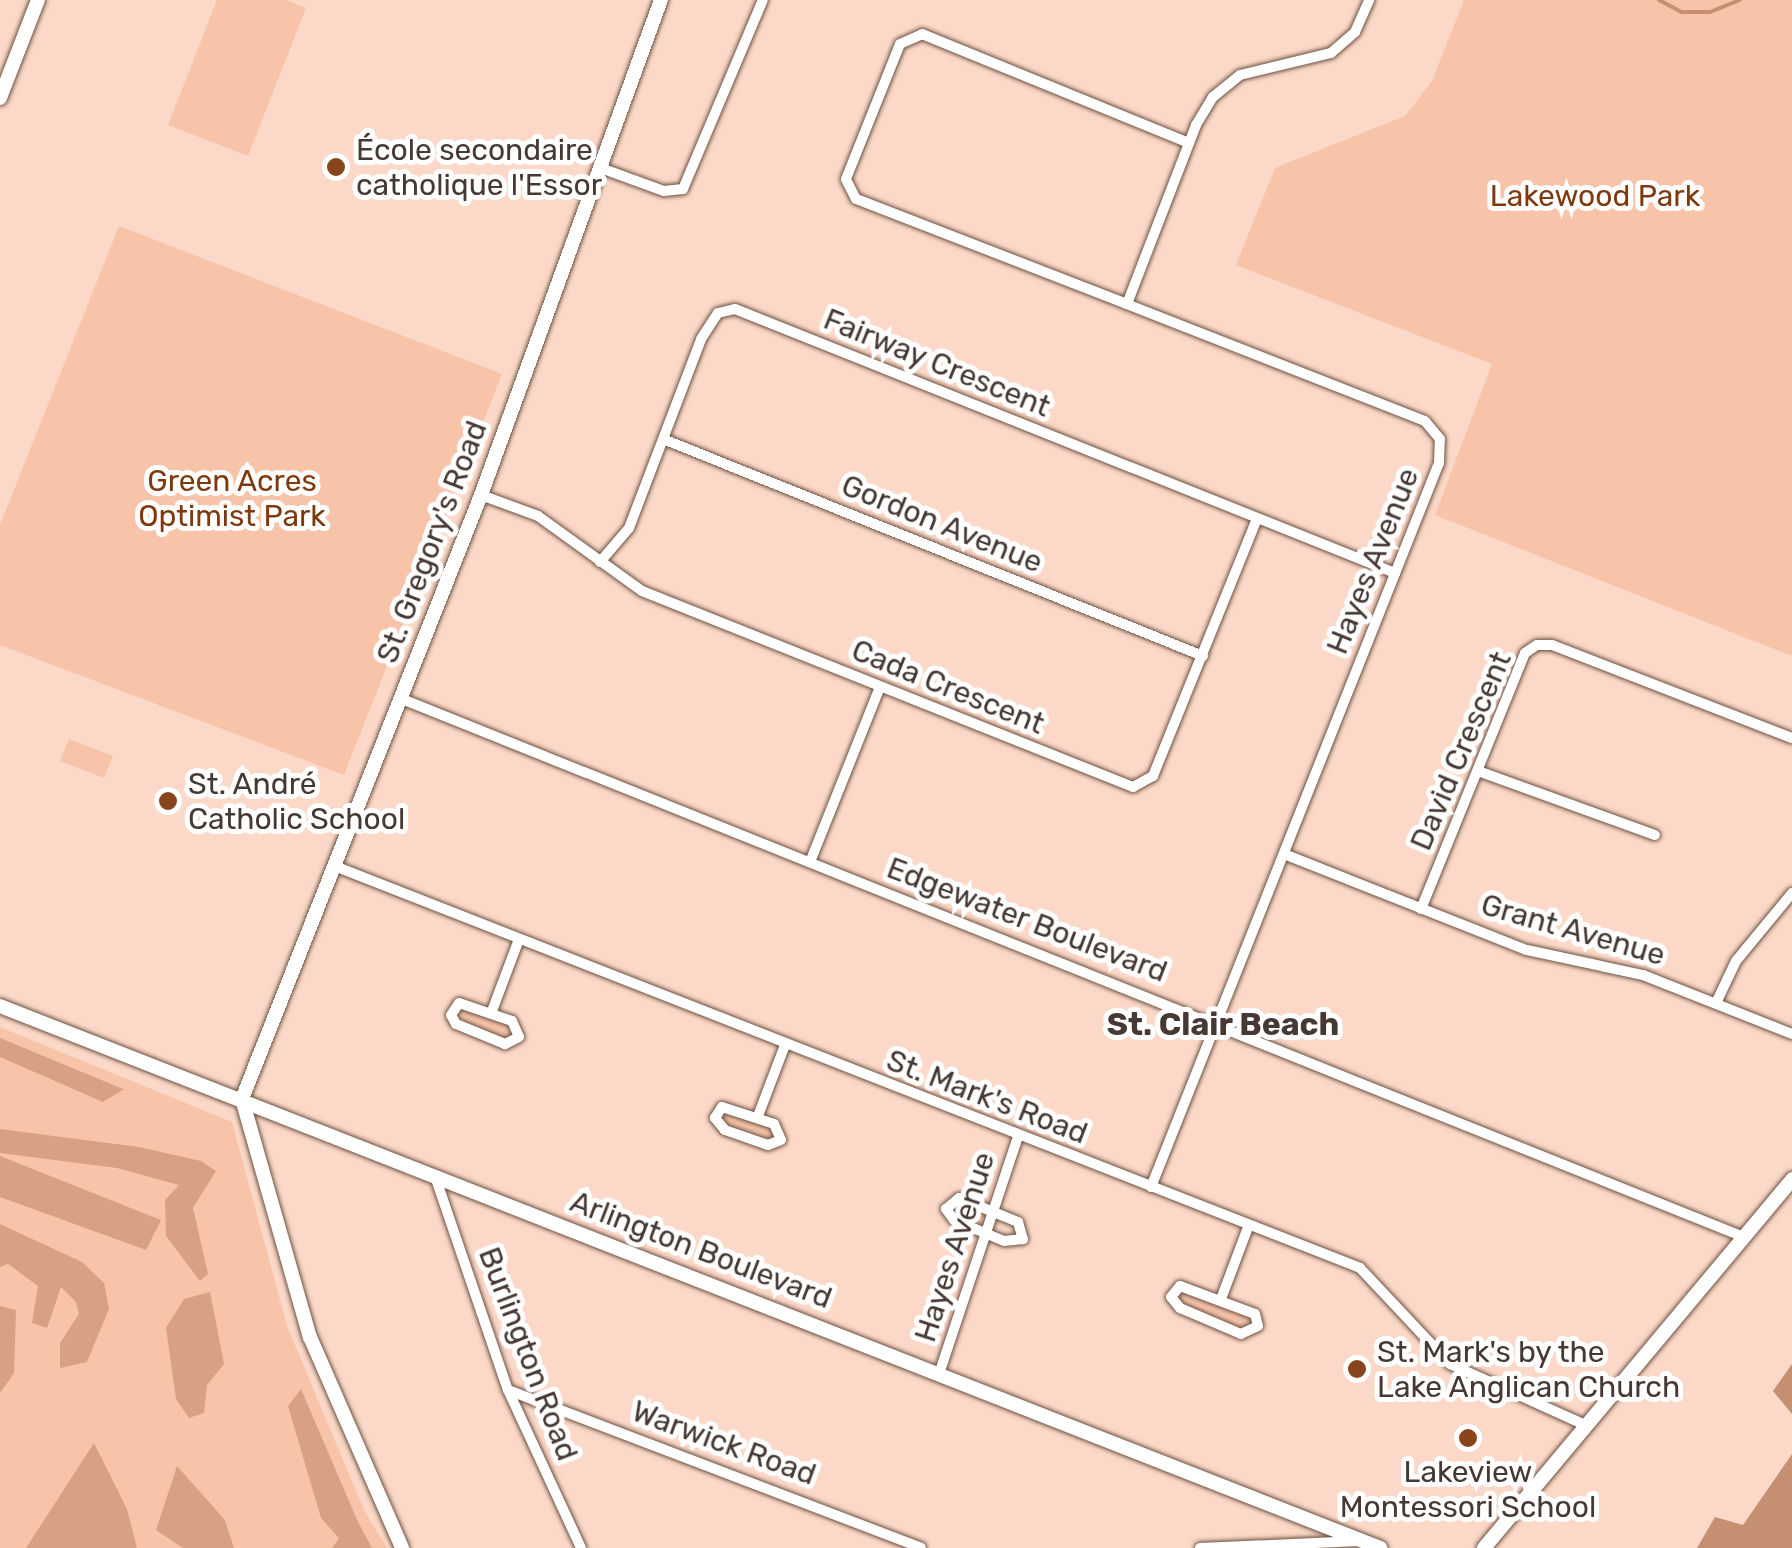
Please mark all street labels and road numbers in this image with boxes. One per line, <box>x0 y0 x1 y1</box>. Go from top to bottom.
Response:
street label: Fairway Crescent <box>818 301 1056 425</box>
street label: St. Gregory's Road <box>369 416 495 668</box>
street label: Hayes Avenue <box>1319 462 1427 660</box>
street label: Gordon Avenue <box>836 467 1048 581</box>
street label: Cada Crescent <box>846 632 1050 742</box>
street label: David Crescent <box>1403 646 1519 856</box>
street label: Edgewater Boulevard <box>882 850 1172 990</box>
street label: Grant Avenue <box>1477 886 1669 974</box>
street label: St. Mark's Road <box>881 1042 1093 1152</box>
street label: Hayes Avenue <box>907 1147 1003 1347</box>
street label: Arlington Boulevard <box>565 1184 837 1316</box>
street label: Burlington Road <box>471 1242 585 1466</box>
street label: Warwick Road <box>627 1393 821 1493</box>

